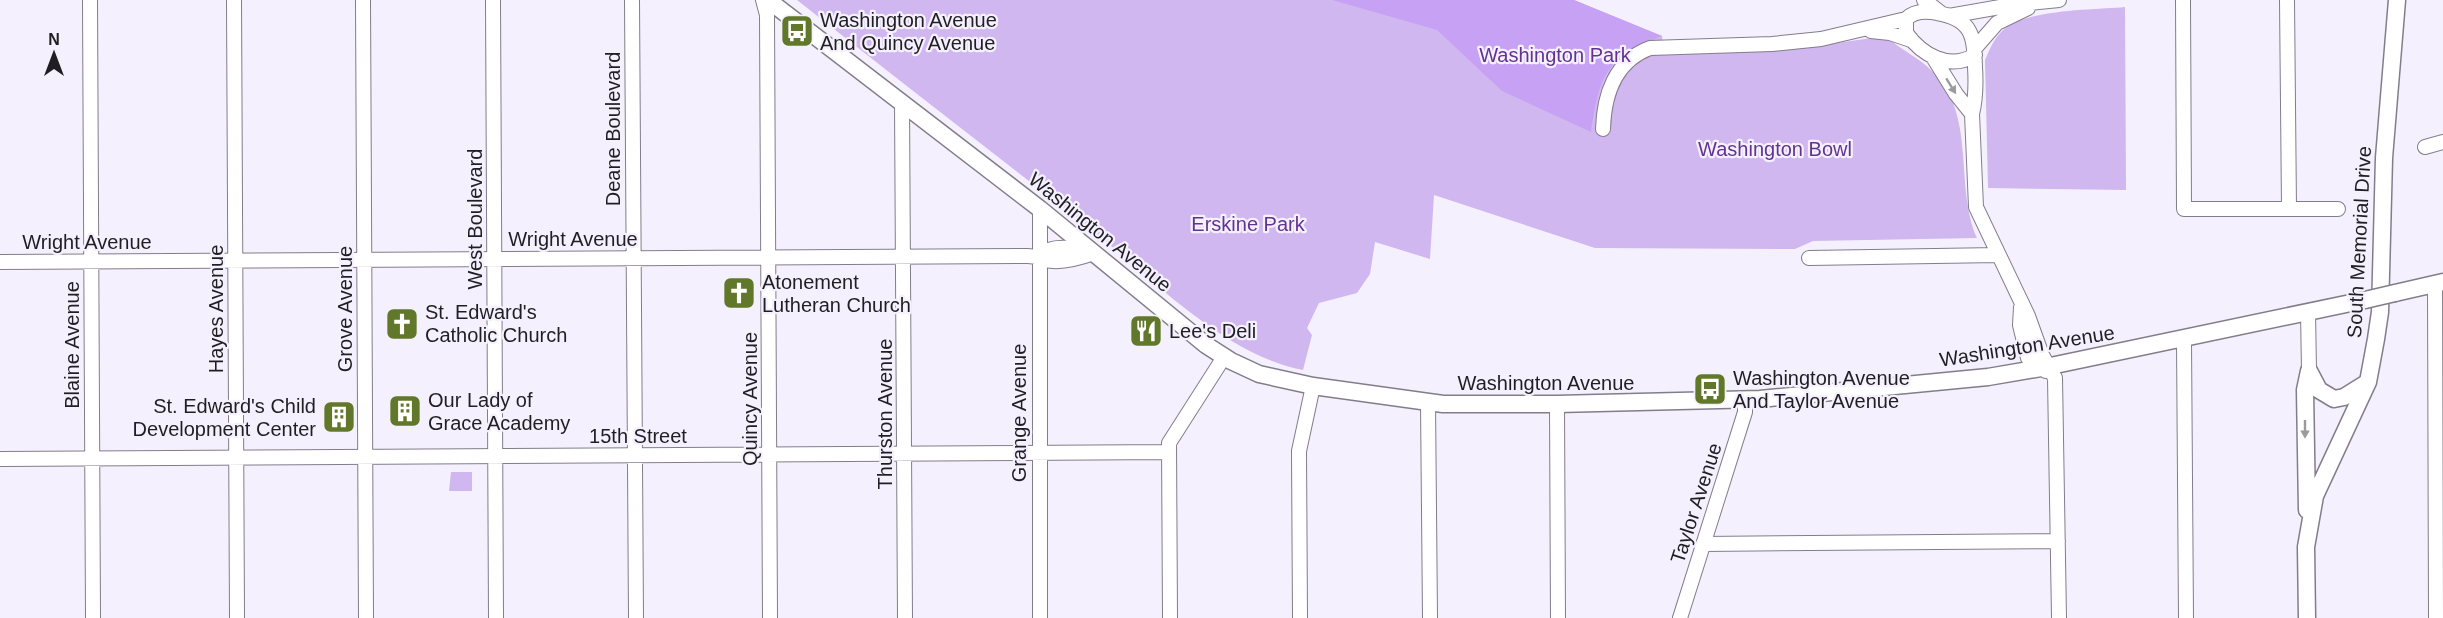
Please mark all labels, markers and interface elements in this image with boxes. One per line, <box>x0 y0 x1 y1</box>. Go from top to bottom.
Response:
place label: Washington Avenue And Quincy Avenue <box>820 9 997 54</box>
bus stop icon: Washington Avenue And Quincy Avenue <box>779 13 815 49</box>
north arrow <box>24 24 84 84</box>
text: N <box>48 31 60 48</box>
park label: Washington Park <box>1479 44 1632 66</box>
street label: Deane Boulevard <box>602 52 624 206</box>
one-way arrow <box>1946 78 1957 94</box>
park label: Washington Bowl <box>1698 138 1852 160</box>
street label: South Memorial Drive <box>2343 145 2375 339</box>
street label: West Boulevard <box>464 149 486 289</box>
street label: Washington Avenue <box>1024 168 1176 296</box>
park label: Erskine Park <box>1191 213 1306 235</box>
street label: Wright Avenue <box>508 228 638 250</box>
street label: Wright Avenue <box>22 231 152 253</box>
street label: Hayes Avenue <box>205 245 227 373</box>
street label: Grove Avenue <box>334 246 356 372</box>
place label: Atonement Lutheran Church <box>762 271 911 316</box>
church icon: Atonement Lutheran Church <box>721 275 757 311</box>
street label: Blaine Avenue <box>61 281 83 409</box>
place label: St. Edward's Catholic Church <box>425 301 567 346</box>
church icon: St. Edward's Catholic Church <box>384 306 420 342</box>
restaurant icon: Lee's Deli <box>1128 313 1164 349</box>
place label: Lee's Deli <box>1169 320 1256 342</box>
street label: Washington Avenue <box>1938 321 2116 371</box>
street label: Quincy Avenue <box>739 332 761 466</box>
street label: Thurston Avenue <box>874 339 896 489</box>
street label: Grange Avenue <box>1008 344 1030 482</box>
place label: Washington Avenue And Taylor Avenue <box>1733 367 1910 412</box>
bus stop icon: Washington Avenue And Taylor Avenue <box>1692 371 1728 407</box>
street label: Washington Avenue <box>1458 372 1634 394</box>
place label: Our Lady of Grace Academy <box>428 389 570 434</box>
building icon: Our Lady of Grace Academy <box>387 393 423 429</box>
place label: St. Edward's Child Development Center <box>133 395 316 440</box>
building icon: St. Edward's Child Development Center <box>321 399 357 435</box>
one-way arrow <box>2300 419 2310 438</box>
street label: 15th Street <box>589 425 687 447</box>
street label: Taylor Avenue <box>1666 440 1726 566</box>

